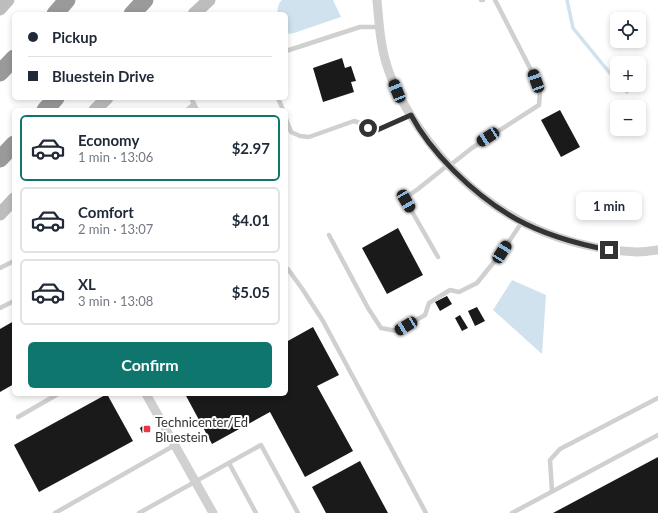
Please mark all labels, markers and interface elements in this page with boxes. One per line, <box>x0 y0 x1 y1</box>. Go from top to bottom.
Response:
map controls <box>610 12 646 136</box>
button: locate <box>610 12 646 48</box>
text: Pickup <box>52 28 97 46</box>
button: + <box>610 56 646 92</box>
text: Bluestein Drive <box>52 67 154 85</box>
car <box>526 68 546 94</box>
car <box>387 78 407 104</box>
button: − <box>610 100 646 136</box>
route start <box>359 119 377 137</box>
car <box>475 125 501 149</box>
icon: car <box>30 130 66 166</box>
text: Economy <box>78 131 139 149</box>
text: $2.97 <box>232 139 270 157</box>
text: 1 min · 13:06 <box>78 149 153 165</box>
car <box>395 188 417 214</box>
callout: 1 min <box>576 192 642 220</box>
text: 1 min <box>593 198 625 214</box>
icon: car <box>30 202 66 238</box>
text: Comfort <box>78 203 134 221</box>
text: $4.01 <box>232 211 270 229</box>
text: 2 min · 13:07 <box>78 221 153 237</box>
car <box>490 239 514 265</box>
route end <box>600 241 618 259</box>
icon: car <box>30 274 66 310</box>
text: XL <box>78 275 96 293</box>
text: $5.05 <box>232 283 270 301</box>
text: 3 min · 13:08 <box>78 293 153 309</box>
car <box>393 315 419 337</box>
button: Confirm <box>28 342 272 388</box>
place label: Technicenter/Ed Bluestein <box>155 414 248 445</box>
marker: Technicenter/Ed Bluestein <box>142 424 152 434</box>

